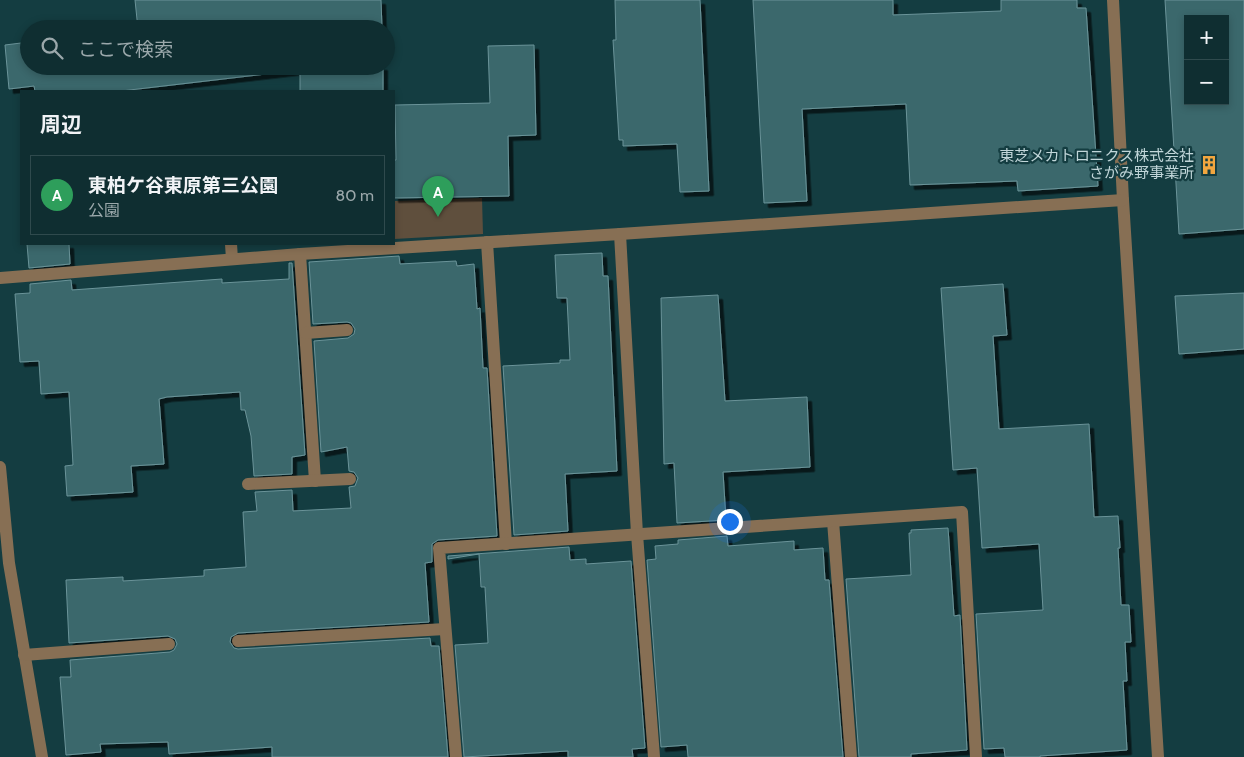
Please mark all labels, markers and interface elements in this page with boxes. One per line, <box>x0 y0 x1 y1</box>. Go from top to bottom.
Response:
map controls <box>1184 15 1229 105</box>
button: + <box>1184 15 1229 60</box>
search box <box>20 20 395 75</box>
icon: search <box>38 34 66 62</box>
text: ここで検索 <box>78 38 173 61</box>
button: − <box>1184 60 1229 105</box>
text: 周辺 <box>40 112 82 137</box>
place label: 東芝メカトロニクス株式会社 さがみ野事業所 <box>999 147 1194 182</box>
building icon: 東芝メカトロニクス株式会社 さがみ野事業所 <box>1198 154 1220 176</box>
text: 東柏ケ谷東原第三公園 <box>88 174 278 197</box>
pin: A <box>422 176 454 217</box>
text: A <box>52 186 62 205</box>
text: 80 m <box>336 186 374 205</box>
text: 公園 <box>88 201 120 220</box>
your location <box>717 509 743 535</box>

